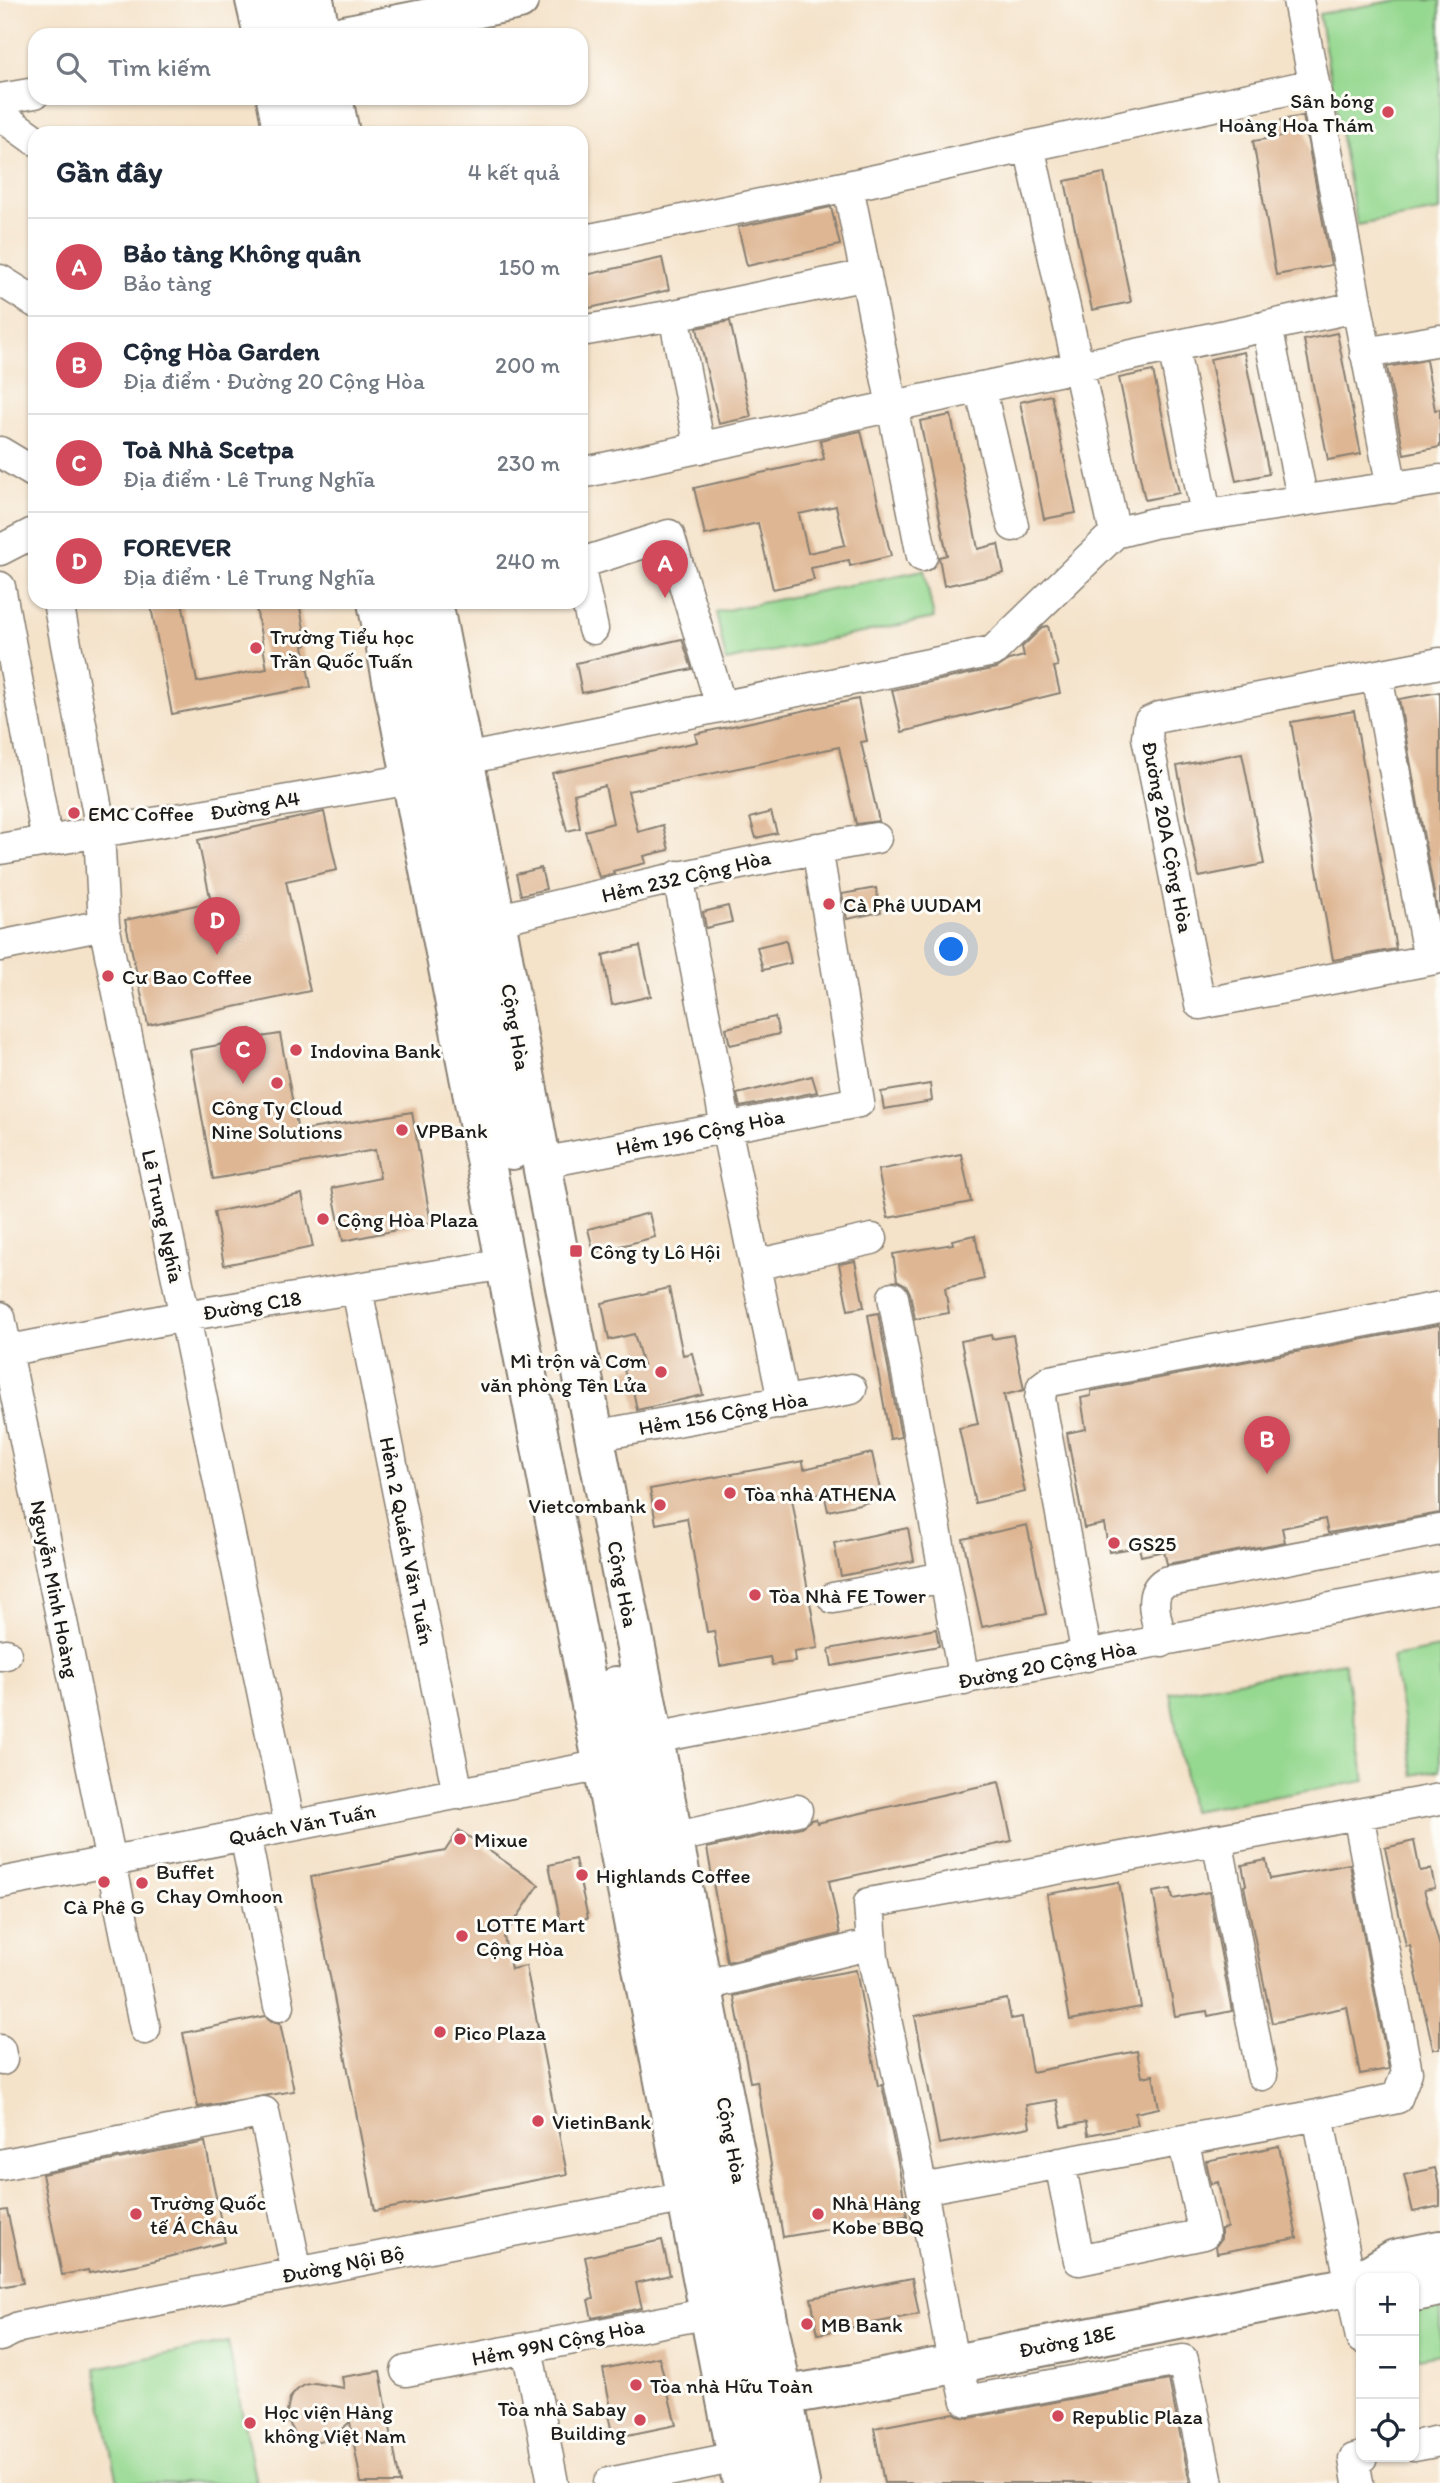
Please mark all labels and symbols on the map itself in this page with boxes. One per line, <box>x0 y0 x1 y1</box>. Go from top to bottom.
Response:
place label: Sân bóng Hoàng Hoa Thám <box>1219 88 1374 137</box>
marker: Sân bóng Hoàng Hoa Thám <box>1380 104 1396 120</box>
pin: A <box>642 540 688 598</box>
place label: Trường Tiểu học Trần Quốc Tuấn <box>270 624 414 673</box>
marker: Trường Tiểu học Trần Quốc Tuấn <box>248 640 264 656</box>
street label: Đường 20A Cộng Hòa <box>1137 739 1199 935</box>
street label: Đường A4 <box>208 785 302 825</box>
place label: EMC Coffee <box>88 801 194 826</box>
marker: EMC Coffee <box>66 805 82 821</box>
street label: Hẻm 232 Cộng Hòa <box>599 844 773 908</box>
place label: Cà Phê UUDAM <box>843 892 982 917</box>
marker: Cà Phê UUDAM <box>821 896 837 912</box>
pin: D <box>194 897 240 955</box>
your location <box>934 932 968 966</box>
place label: Cư Bao Coffee <box>122 964 252 989</box>
marker: Cư Bao Coffee <box>100 968 116 984</box>
street label: Cộng Hòa <box>496 982 536 1072</box>
pin: C <box>220 1026 266 1084</box>
place label: Indovina Bank <box>310 1038 441 1063</box>
marker: Indovina Bank <box>288 1042 304 1058</box>
marker: Công Ty Cloud Nine Solutions <box>269 1075 285 1091</box>
place label: Công Ty Cloud Nine Solutions <box>211 1095 343 1144</box>
street label: Hẻm 196 Cộng Hòa <box>614 1103 786 1161</box>
place label: VPBank <box>416 1118 488 1143</box>
marker: VPBank <box>394 1122 410 1138</box>
street label: Lê Trung Nghĩa <box>137 1147 189 1285</box>
place label: Cộng Hòa Plaza <box>337 1207 478 1232</box>
marker: Cộng Hòa Plaza <box>315 1211 331 1227</box>
place label: Công ty Lô Hội <box>590 1239 721 1264</box>
marker: Công ty Lô Hội <box>568 1243 584 1259</box>
street label: Đường C18 <box>201 1285 303 1325</box>
place label: Mì trộn và Cơm văn phòng Tên Lửa <box>480 1348 647 1397</box>
marker: Mì trộn và Cơm văn phòng Tên Lửa <box>653 1364 669 1380</box>
street label: Hẻm 156 Cộng Hòa <box>636 1386 810 1440</box>
pin: B <box>1244 1416 1290 1474</box>
street label: Hẻm 2 Quách Văn Tuấn <box>375 1435 440 1648</box>
place label: Tòa nhà ATHENA <box>744 1481 897 1506</box>
marker: Tòa nhà ATHENA <box>722 1485 738 1501</box>
place label: Vietcombank <box>529 1493 646 1518</box>
marker: Vietcombank <box>652 1497 668 1513</box>
street label: Nguyễn Minh Hoàng <box>25 1498 85 1680</box>
place label: GS25 <box>1128 1531 1176 1556</box>
marker: GS25 <box>1106 1535 1122 1551</box>
street label: Cộng Hòa <box>602 1539 644 1629</box>
place label: Tòa Nhà FE Tower <box>769 1583 926 1608</box>
marker: Tòa Nhà FE Tower <box>747 1587 763 1603</box>
street label: Đường 20 Cộng Hòa <box>956 1634 1138 1694</box>
street label: Quách Văn Tuấn <box>226 1797 378 1851</box>
place label: Mixue <box>474 1827 528 1852</box>
marker: Mixue <box>452 1831 468 1847</box>
place label: Buffet Chay Omhoon <box>156 1859 283 1908</box>
place label: Highlands Coffee <box>596 1863 750 1888</box>
marker: Highlands Coffee <box>574 1867 590 1883</box>
marker: Cà Phê G <box>96 1874 112 1890</box>
marker: Buffet Chay Omhoon <box>134 1875 150 1891</box>
place label: Cà Phê G <box>63 1894 145 1919</box>
place label: LOTTE Mart Cộng Hòa <box>476 1912 585 1961</box>
marker: LOTTE Mart Cộng Hòa <box>454 1928 470 1944</box>
place label: Pico Plaza <box>454 2020 546 2045</box>
marker: Pico Plaza <box>432 2024 448 2040</box>
street label: Cộng Hòa <box>711 2095 753 2185</box>
place label: VietinBank <box>552 2109 651 2134</box>
marker: VietinBank <box>530 2113 546 2129</box>
place label: Trường Quốc tế Á Châu <box>150 2190 267 2239</box>
place label: Nhà Hàng Kobe BBQ <box>832 2190 924 2239</box>
marker: Trường Quốc tế Á Châu <box>128 2206 144 2222</box>
marker: Nhà Hàng Kobe BBQ <box>810 2206 826 2222</box>
street label: Đường Nội Bộ <box>280 2240 406 2288</box>
place label: MB Bank <box>821 2312 903 2337</box>
street label: Hẻm 99N Cộng Hòa <box>469 2313 647 2371</box>
marker: MB Bank <box>799 2316 815 2332</box>
street label: Đường 18E <box>1017 2319 1117 2363</box>
place label: Tòa nhà Hữu Toàn <box>650 2373 813 2398</box>
marker: Tòa nhà Hữu Toàn <box>628 2377 644 2393</box>
place label: Tòa nhà Sabay Building <box>498 2396 626 2445</box>
place label: Học viện Hàng không Việt Nam <box>264 2399 406 2448</box>
place label: Republic Plaza <box>1072 2404 1203 2429</box>
marker: Republic Plaza <box>1050 2408 1066 2424</box>
marker: Tòa nhà Sabay Building <box>632 2412 648 2428</box>
marker: Học viện Hàng không Việt Nam <box>242 2415 258 2431</box>

